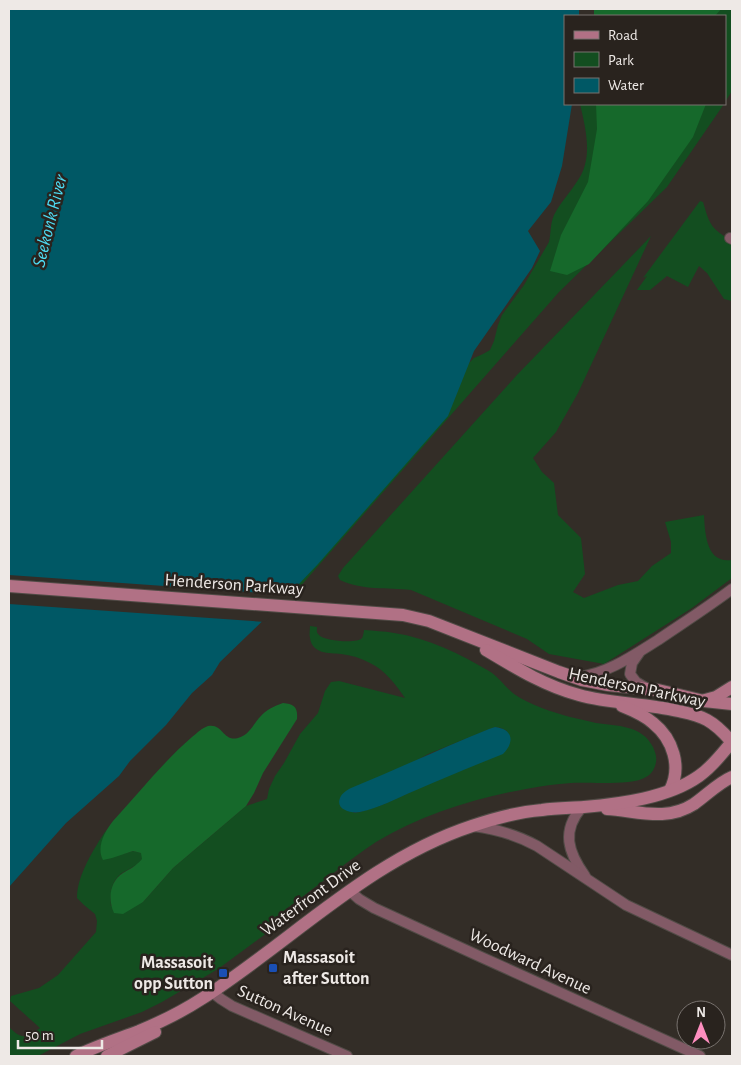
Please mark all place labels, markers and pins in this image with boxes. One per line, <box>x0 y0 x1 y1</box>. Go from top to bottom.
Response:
place label: Massasoit after Sutton <box>283 949 370 988</box>
place label: Massasoit opp Sutton <box>134 954 213 993</box>
marker: Massasoit after Sutton <box>267 962 279 974</box>
marker: Massasoit opp Sutton <box>217 967 229 979</box>

